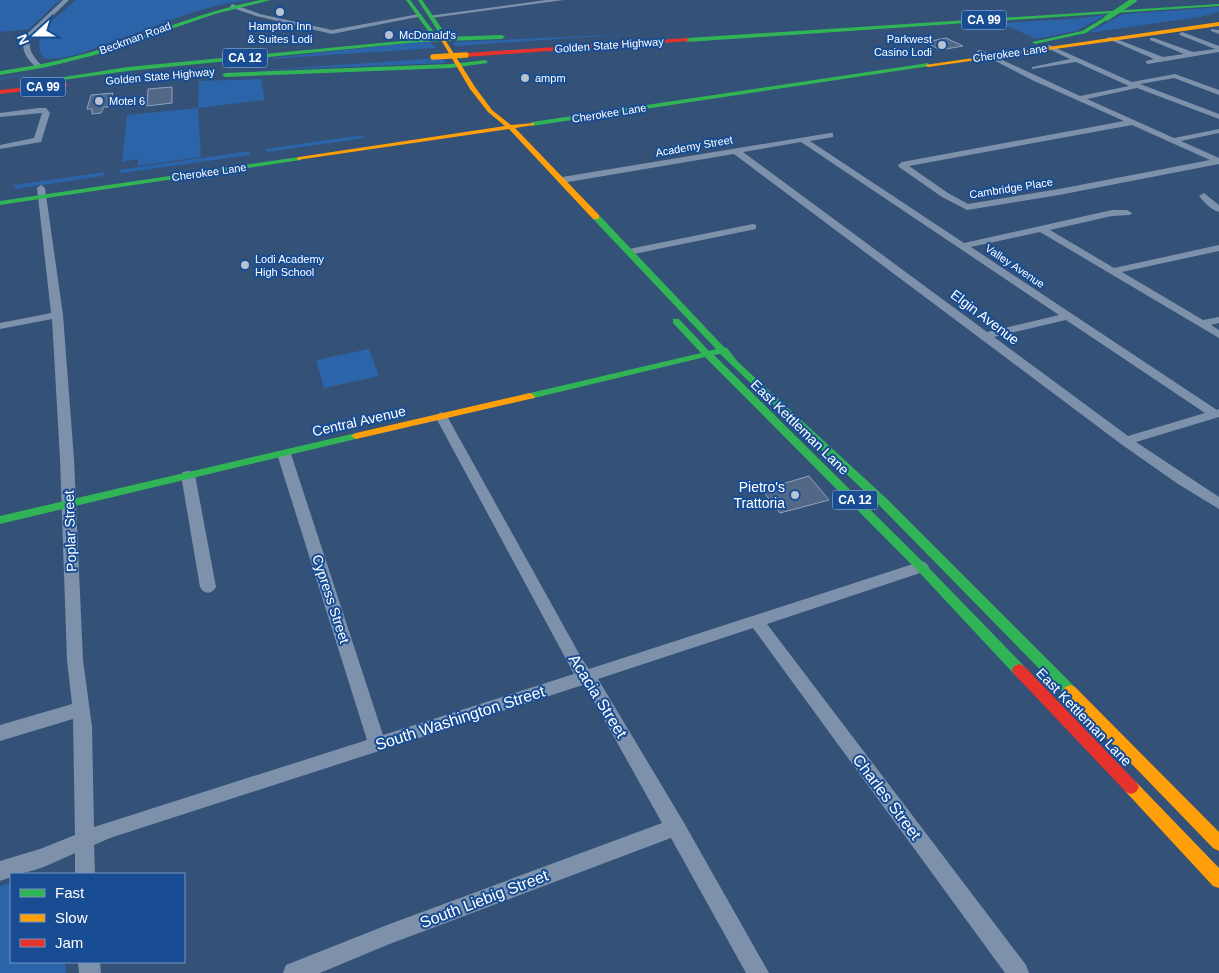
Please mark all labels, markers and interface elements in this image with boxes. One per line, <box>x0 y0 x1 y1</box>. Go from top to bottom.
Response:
marker: Hampton Inn & Suites Lodi <box>274 6 286 18</box>
north arrow <box>10 10 60 60</box>
road number: CA 99 <box>962 10 1006 30</box>
street label: Beckman Road <box>98 19 172 57</box>
place label: Hampton Inn & Suites Lodi <box>248 20 312 45</box>
marker: McDonald's <box>383 29 395 41</box>
place label: McDonald's <box>399 29 457 41</box>
text: N <box>14 32 32 47</box>
place label: Parkwest Casino Lodi <box>874 33 932 58</box>
street label: Golden State Highway <box>554 35 665 55</box>
marker: Parkwest Casino Lodi <box>936 39 948 51</box>
street label: Cherokee Lane <box>972 42 1048 64</box>
road number: CA 12 <box>222 48 268 68</box>
street label: Golden State Highway <box>105 65 216 87</box>
marker: ampm <box>519 72 531 84</box>
place label: ampm <box>535 72 566 84</box>
road number: CA 99 <box>20 77 66 96</box>
marker: Motel 6 <box>93 95 105 107</box>
place label: Motel 6 <box>109 95 145 107</box>
street label: Cherokee Lane <box>571 101 647 125</box>
street label: Academy Street <box>654 133 734 159</box>
street label: Cherokee Lane <box>171 161 247 183</box>
street label: Cambridge Place <box>968 175 1054 201</box>
street label: Valley Avenue <box>983 242 1047 290</box>
place label: Lodi Academy High School <box>255 253 325 278</box>
marker: Lodi Academy High School <box>239 259 251 271</box>
street label: Elgin Avenue <box>948 286 1023 348</box>
street label: East Kettleman Lane <box>748 376 852 478</box>
street label: Central Avenue <box>311 402 408 440</box>
place label: Pietro's Trattoria <box>733 479 785 511</box>
marker: Pietro's Trattoria <box>789 489 801 501</box>
street label: Poplar Street <box>61 490 79 572</box>
road number: CA 12 <box>832 490 878 510</box>
street label: Cypress Street <box>309 552 353 646</box>
street label: Acacia Street <box>566 651 631 741</box>
street label: East Kettleman Lane <box>1033 665 1135 769</box>
street label: South Washington Street <box>373 682 547 753</box>
street label: Charles Street <box>849 751 925 843</box>
street label: South Liebig Street <box>417 866 551 931</box>
legend <box>10 873 185 963</box>
text: Fast <box>55 884 85 901</box>
text: Slow <box>55 909 88 926</box>
text: Jam <box>55 934 83 951</box>

